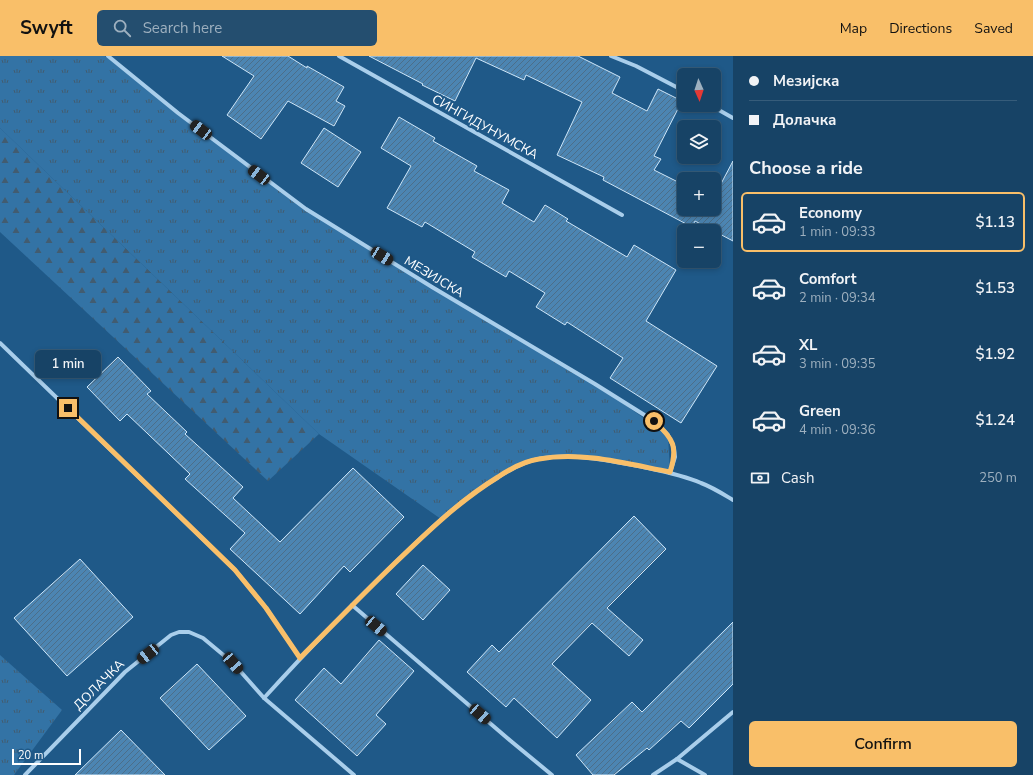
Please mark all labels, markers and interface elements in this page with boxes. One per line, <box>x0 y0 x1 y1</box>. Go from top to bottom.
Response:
search box <box>97 10 377 46</box>
text: Swyft <box>20 15 73 41</box>
icon: search <box>111 17 133 39</box>
text: Search here <box>143 18 222 38</box>
text: Map <box>840 19 867 38</box>
text: Directions <box>889 19 952 38</box>
text: Saved <box>974 19 1013 38</box>
north arrow <box>677 68 721 112</box>
map controls <box>677 68 721 268</box>
text: Мезијска <box>773 71 839 91</box>
street label: СИНГИДУНУМСКА <box>429 90 542 164</box>
text: Долачка <box>773 110 836 130</box>
car <box>188 118 214 142</box>
button: layers <box>677 120 721 164</box>
text: Choose a ride <box>749 156 863 180</box>
car <box>246 163 272 187</box>
button: + <box>677 172 721 216</box>
text: Economy <box>799 203 862 223</box>
icon: car <box>751 204 787 240</box>
text: $1.13 <box>975 212 1015 232</box>
text: 1 min · 09:33 <box>799 223 875 241</box>
button: − <box>677 224 721 268</box>
car <box>369 245 395 267</box>
street label: МЕЗИЈСКА <box>401 252 468 302</box>
text: Comfort <box>799 269 856 289</box>
icon: car <box>751 270 787 306</box>
text: $1.53 <box>975 278 1015 298</box>
text: 2 min · 09:34 <box>799 289 875 307</box>
text: XL <box>799 335 818 355</box>
icon: car <box>751 336 787 372</box>
text: $1.92 <box>975 344 1015 364</box>
callout: 1 min <box>35 350 101 378</box>
text: 1 min <box>51 355 85 373</box>
text: 3 min · 09:35 <box>799 355 875 373</box>
route end <box>59 399 77 417</box>
text: Green <box>799 401 841 421</box>
icon: car <box>751 402 787 438</box>
text: $1.24 <box>975 410 1015 430</box>
route start <box>645 412 663 430</box>
text: 4 min · 09:36 <box>799 421 875 439</box>
icon: cash <box>749 467 771 489</box>
text: Cash <box>781 468 815 488</box>
text: 250 m <box>979 469 1017 487</box>
car <box>363 614 389 638</box>
car <box>135 642 161 666</box>
car <box>221 650 245 676</box>
street label: ДОЛАЧКА <box>70 655 129 714</box>
car <box>467 702 493 726</box>
button: Confirm <box>749 721 1017 767</box>
scale bar <box>12 747 81 766</box>
text: 20 m <box>18 748 43 763</box>

